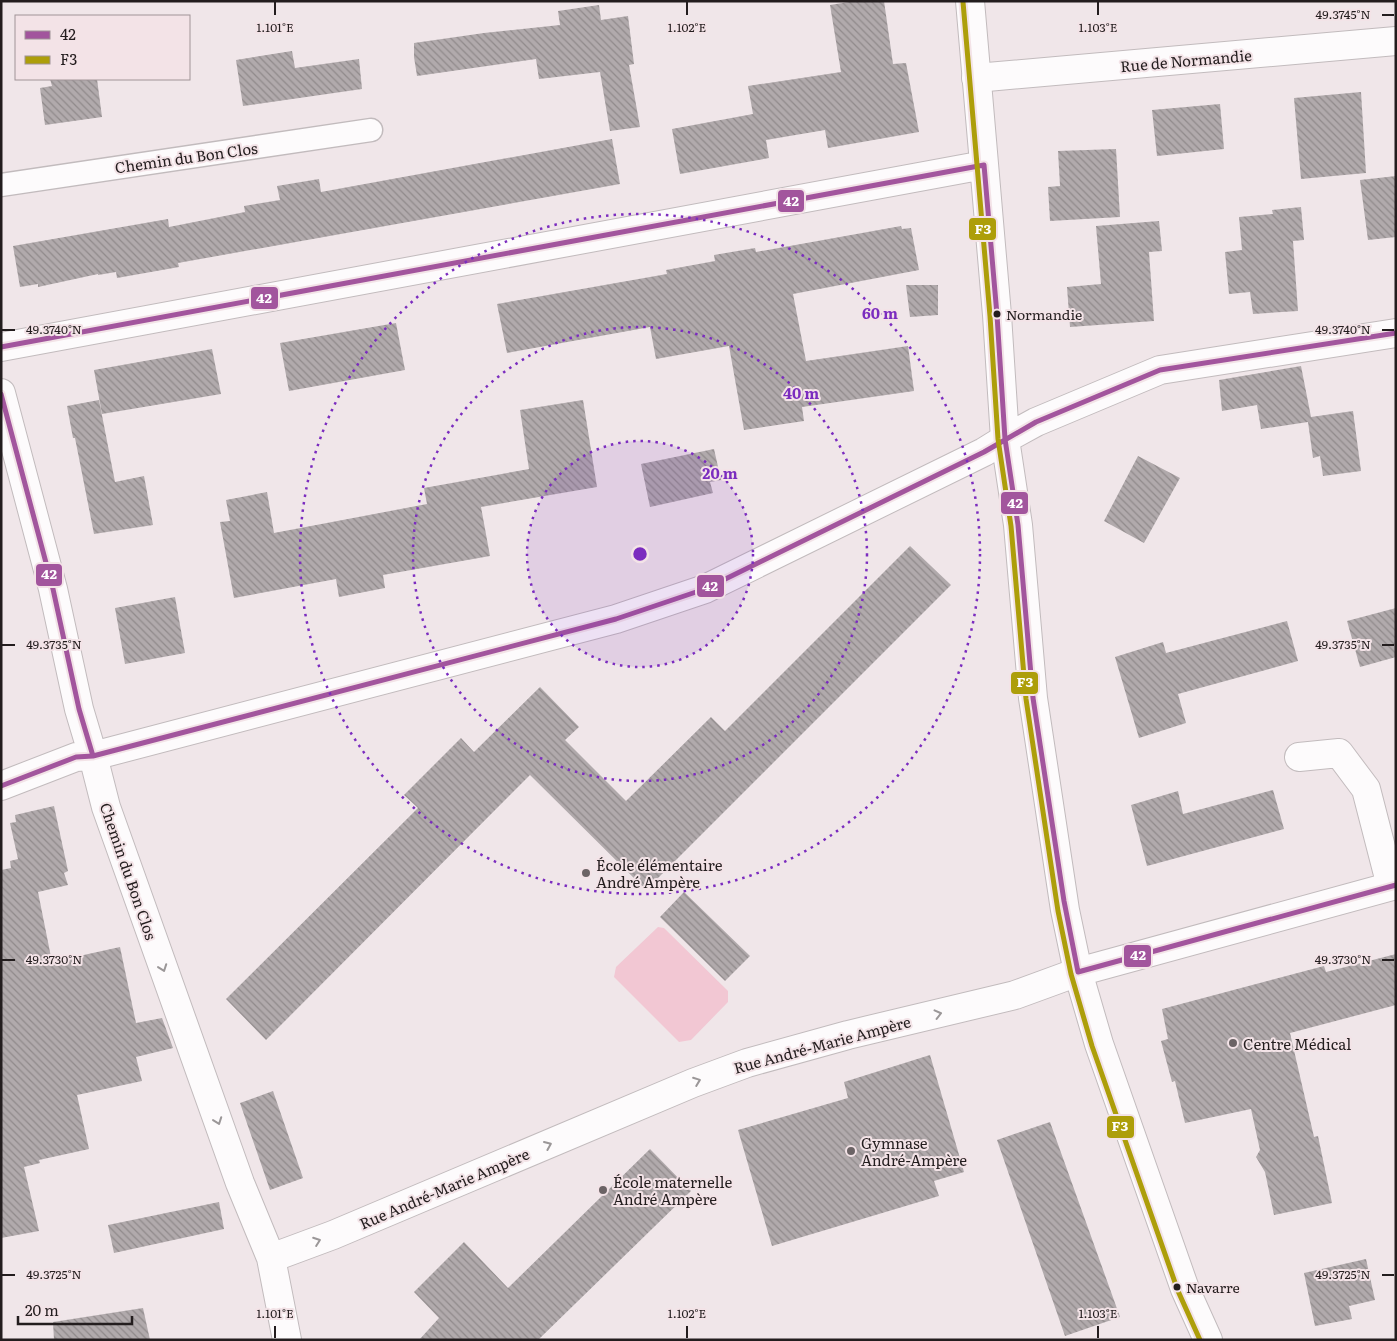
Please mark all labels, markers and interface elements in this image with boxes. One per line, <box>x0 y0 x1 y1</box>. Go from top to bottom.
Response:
text: 49.3745°N <box>1316 5 1370 23</box>
legend <box>15 15 190 80</box>
text: 1.101°E <box>256 18 294 36</box>
text: 1.102°E <box>668 18 706 36</box>
text: 1.103°E <box>1079 18 1118 36</box>
text: 42 <box>60 22 76 45</box>
street label: Rue de Normandie <box>1119 43 1253 77</box>
text: F3 <box>60 47 77 70</box>
street label: Chemin du Bon Clos <box>113 136 259 178</box>
line badge: 42 <box>777 189 805 213</box>
text: 42 <box>783 190 799 210</box>
line badge: F3 <box>968 217 997 241</box>
text: F3 <box>975 218 992 238</box>
line badge: 42 <box>250 286 279 310</box>
text: 42 <box>256 287 272 307</box>
text: 60 m <box>862 301 898 324</box>
place label: Normandie <box>1006 304 1082 324</box>
marker: Normandie <box>992 309 1002 319</box>
text: 49.3740°N <box>26 320 82 338</box>
text: 49.3740°N <box>1315 320 1371 338</box>
text: 40 m <box>783 381 819 404</box>
text: 20 m <box>702 461 738 484</box>
line badge: 42 <box>1000 491 1029 515</box>
text: 42 <box>1007 492 1023 512</box>
centre of rings <box>631 545 649 563</box>
line badge: 42 <box>35 563 63 587</box>
text: 42 <box>41 563 57 583</box>
line badge: 42 <box>696 574 725 598</box>
text: 42 <box>702 575 718 595</box>
text: 49.3735°N <box>26 635 82 653</box>
text: 49.3735°N <box>1315 635 1371 653</box>
line badge: F3 <box>1010 671 1039 695</box>
text: F3 <box>1017 671 1034 691</box>
street label: Chemin du Bon Clos <box>95 799 163 943</box>
place label: École élémentaire André Ampère <box>596 853 723 893</box>
marker: École élémentaire André Ampère <box>580 867 592 879</box>
line badge: 42 <box>1123 944 1152 968</box>
text: 42 <box>1130 944 1146 964</box>
text: 49.3730°N <box>26 950 82 968</box>
text: 49.3730°N <box>1315 950 1371 968</box>
one-way arrow <box>157 963 167 972</box>
street label: Rue André-Marie Ampère <box>731 1009 913 1079</box>
one-way arrow <box>933 1009 941 1019</box>
place label: Centre Médical <box>1243 1032 1351 1055</box>
marker: Centre Médical <box>1227 1037 1239 1049</box>
one-way arrow <box>693 1077 701 1087</box>
line badge: F3 <box>1106 1115 1135 1139</box>
text: F3 <box>1112 1115 1129 1135</box>
one-way arrow <box>212 1116 222 1125</box>
place label: Gymnase André-Ampère <box>861 1131 967 1171</box>
one-way arrow <box>543 1140 552 1151</box>
street label: Rue André-Marie Ampère <box>356 1142 533 1234</box>
marker: Gymnase André-Ampère <box>845 1145 857 1157</box>
place label: École maternelle André Ampère <box>613 1170 732 1210</box>
marker: École maternelle André Ampère <box>597 1184 609 1196</box>
one-way arrow <box>312 1237 321 1247</box>
text: 49.3725°N <box>26 1265 82 1283</box>
text: 49.3725°N <box>1315 1265 1371 1283</box>
place label: Navarre <box>1186 1277 1240 1297</box>
marker: Navarre <box>1172 1282 1182 1292</box>
scale bar <box>18 1294 131 1326</box>
text: 20 m <box>25 1298 59 1321</box>
text: 1.101°E <box>256 1304 294 1322</box>
text: 1.102°E <box>668 1304 706 1322</box>
text: 1.103°E <box>1079 1304 1118 1322</box>

